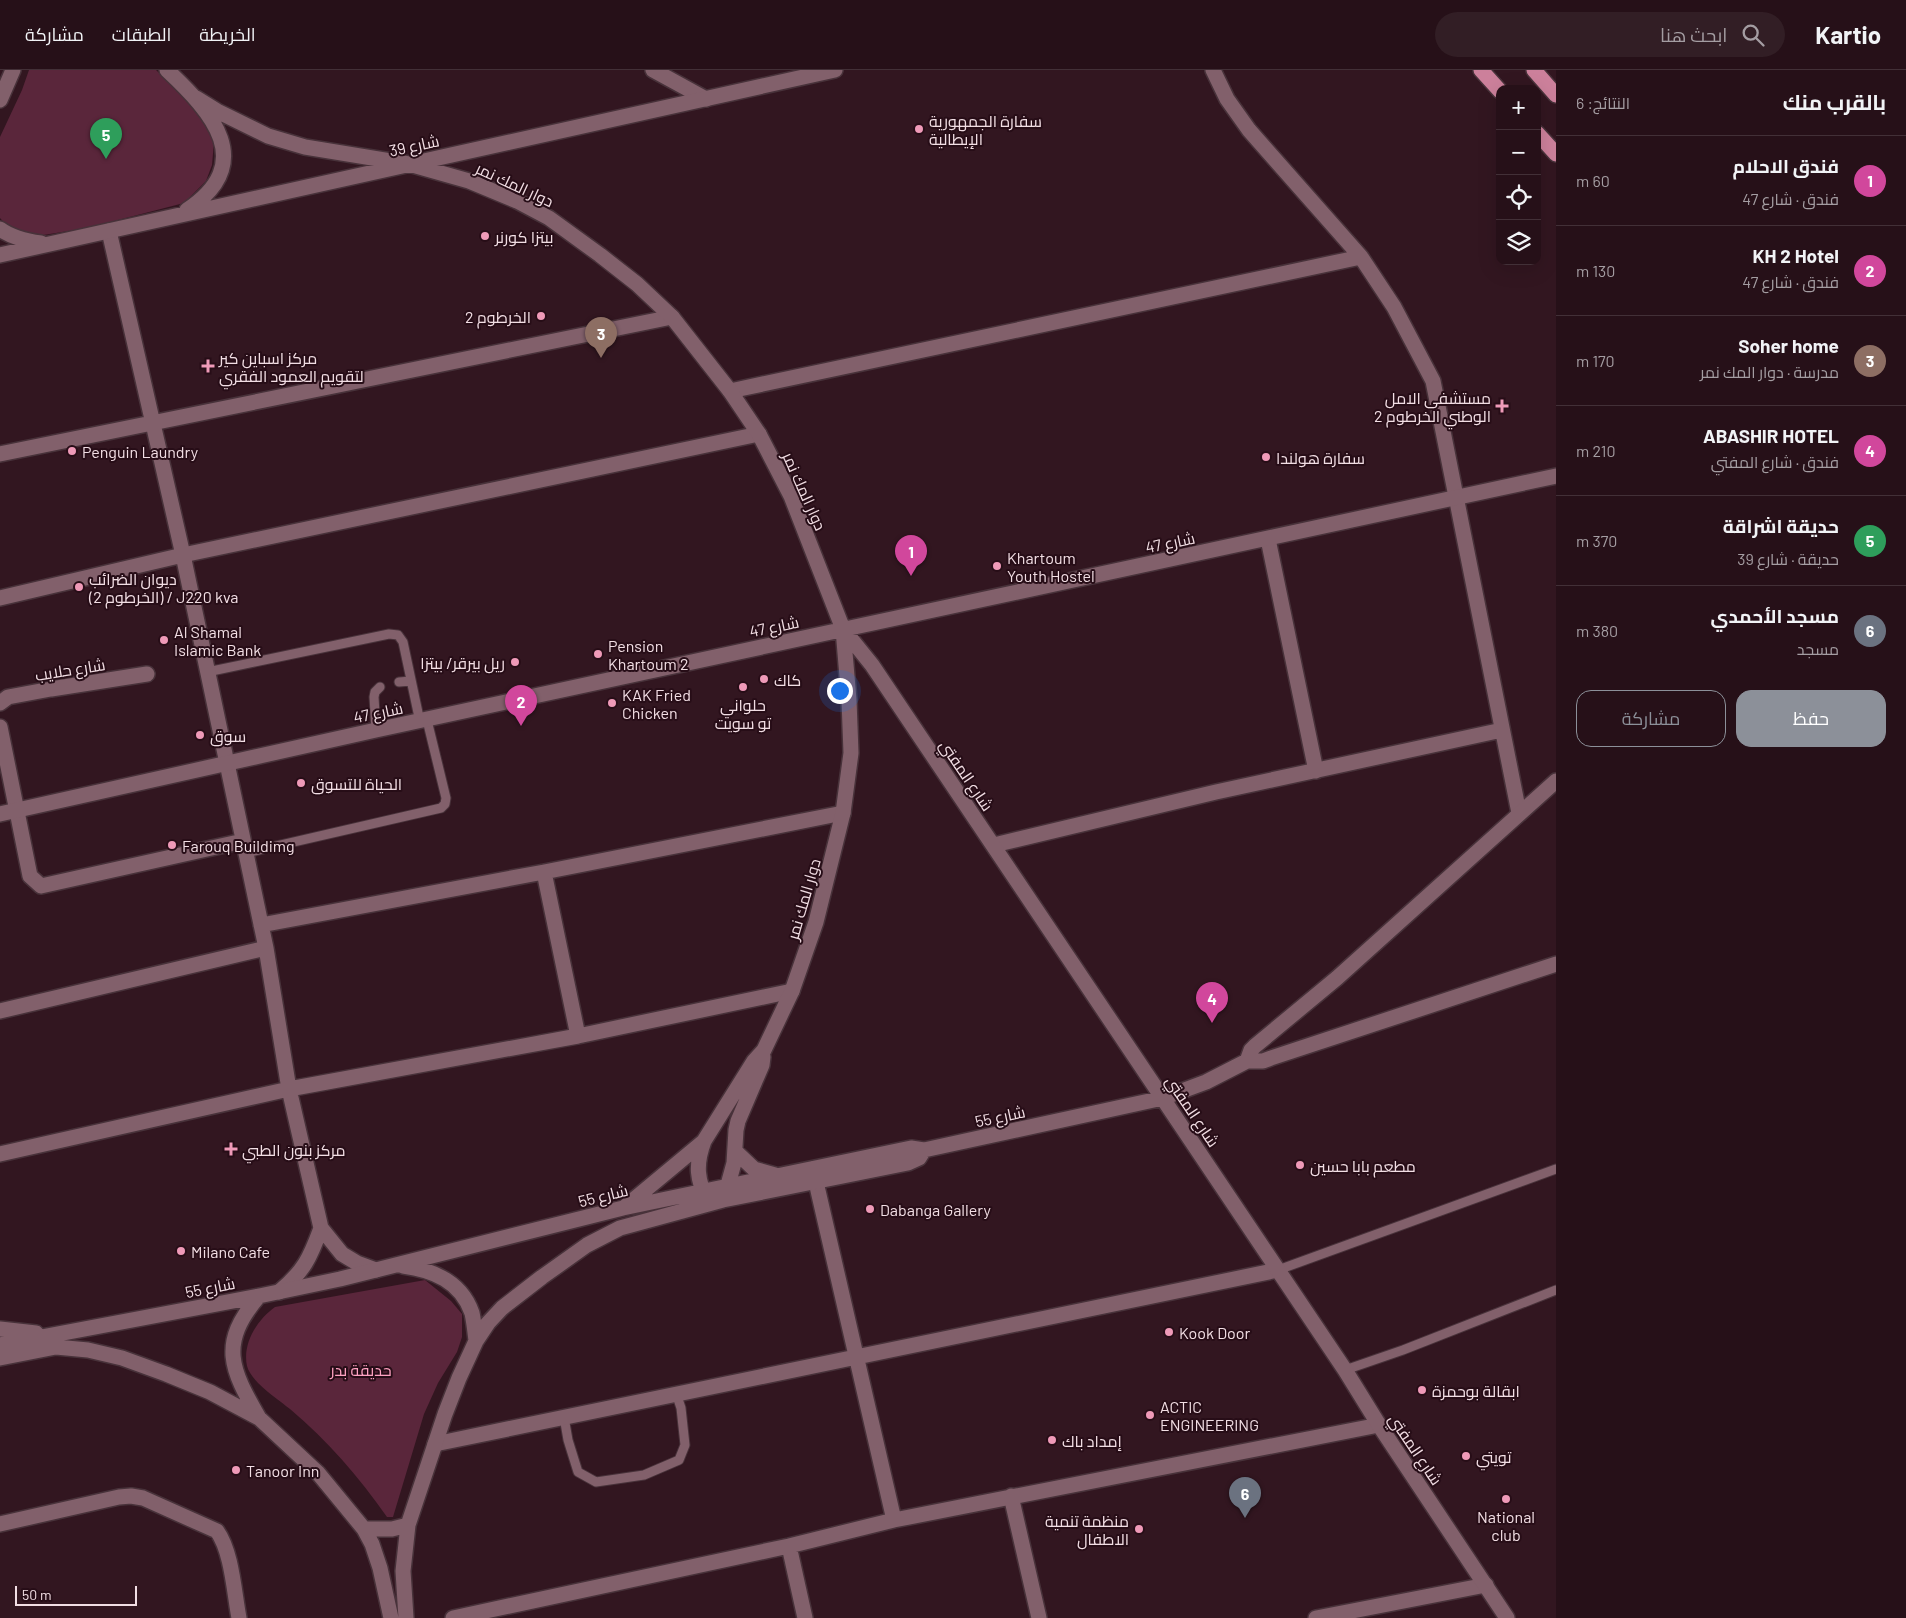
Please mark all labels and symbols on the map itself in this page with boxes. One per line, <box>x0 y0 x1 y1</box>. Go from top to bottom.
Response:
place label: سفارة الجمهورية الإيطالية <box>929 111 1042 149</box>
pin: 5 <box>90 118 122 159</box>
marker: سفارة الجمهورية الإيطالية <box>913 123 925 135</box>
street label: شارع 39 <box>387 130 441 163</box>
street label: دوار المك نمر <box>472 157 557 211</box>
place label: بيتزا كورنر <box>494 227 554 247</box>
marker: بيتزا كورنر <box>479 230 491 242</box>
place label: الخرطوم 2 <box>465 307 531 329</box>
marker: الخرطوم 2 <box>535 310 547 322</box>
pin: 3 <box>585 317 617 358</box>
place label: مركز اسباين كير لتقويم العمود الفقري <box>218 348 364 390</box>
marker: مركز اسباين كير لتقويم العمود الفقري <box>201 359 215 373</box>
place label: مستشفى الامل الوطني الخرطوم 2 <box>1374 388 1491 430</box>
marker: مستشفى الامل الوطني الخرطوم 2 <box>1495 399 1509 413</box>
place label: Penguin Laundry <box>82 442 199 461</box>
marker: Penguin Laundry <box>66 445 78 457</box>
street label: دوار المك نمر <box>778 448 831 534</box>
place label: سفارة هولندا <box>1276 448 1365 468</box>
marker: سفارة هولندا <box>1260 451 1272 463</box>
street label: شارع 47 <box>1144 527 1197 559</box>
pin: 1 <box>895 535 927 576</box>
place label: Khartoum Youth Hostel <box>1007 548 1095 585</box>
marker: Khartoum Youth Hostel <box>991 560 1003 572</box>
place label: ديوان الضرائب (الخرطوم 2) / J220 kva <box>88 569 239 609</box>
marker: ديوان الضرائب (الخرطوم 2) / J220 kva <box>73 581 85 593</box>
street label: شارع 47 <box>748 611 801 643</box>
place label: Al Shamal Islamic Bank <box>174 622 261 659</box>
marker: Al Shamal Islamic Bank <box>158 634 170 646</box>
place label: Pension Khartoum 2 <box>608 636 689 673</box>
marker: Pension Khartoum 2 <box>592 648 604 660</box>
place label: ريل بيرقر/ بيتزا <box>420 653 505 674</box>
street label: شارع حلايب <box>33 654 107 687</box>
marker: ريل بيرقر/ بيتزا <box>509 656 521 668</box>
place label: كاك <box>774 670 801 689</box>
marker: كاك <box>758 673 770 685</box>
your location <box>827 678 853 704</box>
marker: حلواني تو سويت <box>737 681 749 693</box>
pin: 2 <box>505 685 537 726</box>
place label: KAK Fried Chicken <box>622 685 691 722</box>
place label: حلواني تو سويت <box>715 695 772 733</box>
street label: شارع 47 <box>352 697 405 729</box>
marker: KAK Fried Chicken <box>606 697 618 709</box>
place label: سوق <box>210 726 246 747</box>
marker: سوق <box>194 729 206 741</box>
street label: شارع المفتي <box>932 736 998 817</box>
place label: الحياة للتسوق <box>311 774 402 795</box>
marker: الحياة للتسوق <box>295 777 307 789</box>
place label: Farouq Buildimg <box>182 836 295 855</box>
marker: Farouq Buildimg <box>166 839 178 851</box>
street label: دوار المك نمر <box>782 856 825 943</box>
pin: 4 <box>1196 982 1228 1023</box>
street label: شارع المفتي <box>1158 1072 1224 1153</box>
street label: شارع 55 <box>973 1101 1027 1133</box>
place label: مركز بنون الطبي <box>242 1140 346 1164</box>
marker: مركز بنون الطبي <box>224 1142 238 1156</box>
place label: مطعم بابا حسين <box>1310 1156 1416 1178</box>
marker: مطعم بابا حسين <box>1294 1159 1306 1171</box>
street label: شارع 55 <box>576 1180 631 1213</box>
place label: Dabanga Gallery <box>880 1200 991 1219</box>
marker: Dabanga Gallery <box>864 1203 876 1215</box>
place label: Milano Cafe <box>191 1242 270 1261</box>
marker: Milano Cafe <box>175 1245 187 1257</box>
street label: شارع 55 <box>183 1273 237 1304</box>
place label: Kook Door <box>1179 1323 1251 1342</box>
marker: Kook Door <box>1163 1326 1175 1338</box>
park label: حديقة بدر <box>329 1360 392 1380</box>
place label: ابقالة بوحمزة <box>1432 1381 1520 1401</box>
marker: ابقالة بوحمزة <box>1416 1384 1428 1396</box>
place label: ACTIC ENGINEERING <box>1160 1397 1259 1434</box>
marker: ACTIC ENGINEERING <box>1144 1409 1156 1421</box>
street label: شارع المفتي <box>1381 1410 1447 1491</box>
place label: إمداد باك <box>1062 1431 1122 1451</box>
marker: إمداد باك <box>1046 1434 1058 1446</box>
place label: تويتي <box>1476 1447 1512 1471</box>
marker: تويتي <box>1460 1450 1472 1462</box>
place label: Tanoor Inn <box>246 1461 319 1480</box>
marker: Tanoor Inn <box>230 1464 242 1476</box>
pin: 6 <box>1229 1477 1261 1518</box>
marker: National club <box>1500 1493 1512 1505</box>
place label: National club <box>1477 1507 1535 1544</box>
place label: منظمة تنمية الاطفال <box>1045 1511 1129 1550</box>
marker: منظمة تنمية الاطفال <box>1133 1523 1145 1535</box>
scale bar <box>15 1583 138 1606</box>

